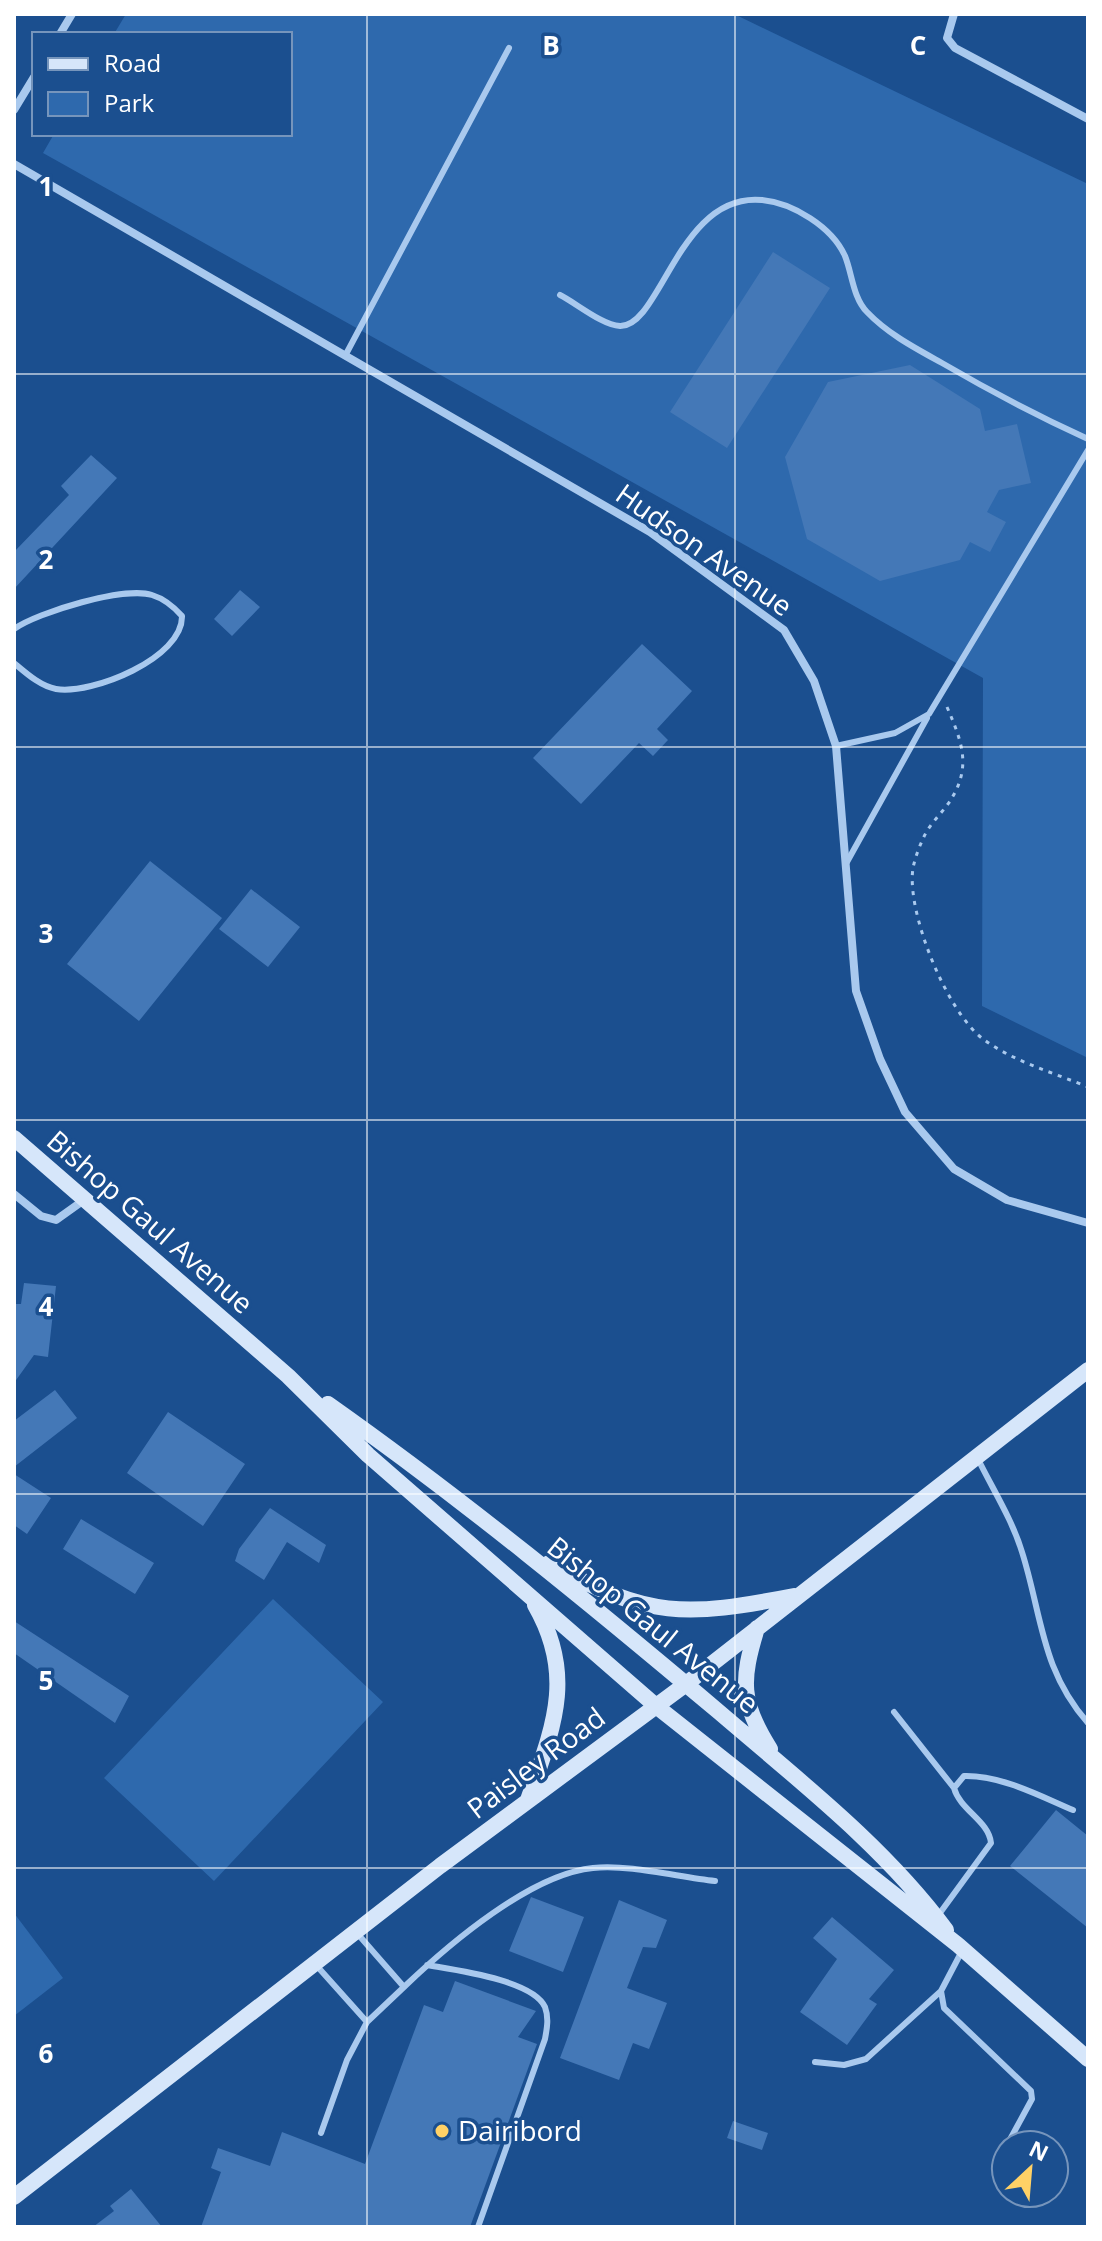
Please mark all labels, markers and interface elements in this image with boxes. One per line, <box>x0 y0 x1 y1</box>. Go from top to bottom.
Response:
text: B <box>542 27 560 63</box>
text: C <box>910 27 926 63</box>
legend <box>32 32 292 136</box>
text: Road <box>104 46 161 79</box>
text: Park <box>104 86 155 119</box>
text: 1 <box>39 168 53 204</box>
street label: Hudson Avenue <box>609 474 800 624</box>
text: 2 <box>39 541 54 577</box>
text: 3 <box>39 915 53 951</box>
street label: Bishop Gaul Avenue <box>39 1121 262 1321</box>
text: 4 <box>39 1288 54 1324</box>
street label: Bishop Gaul Avenue <box>540 1527 767 1721</box>
text: 5 <box>39 1662 53 1698</box>
street label: Paisley Road <box>459 1698 612 1827</box>
text: 6 <box>39 2035 54 2071</box>
place label: Dairibord <box>458 2111 582 2149</box>
marker: Dairibord <box>433 2122 451 2140</box>
north arrow <box>990 2129 1070 2209</box>
text: N <box>1025 2133 1054 2168</box>

